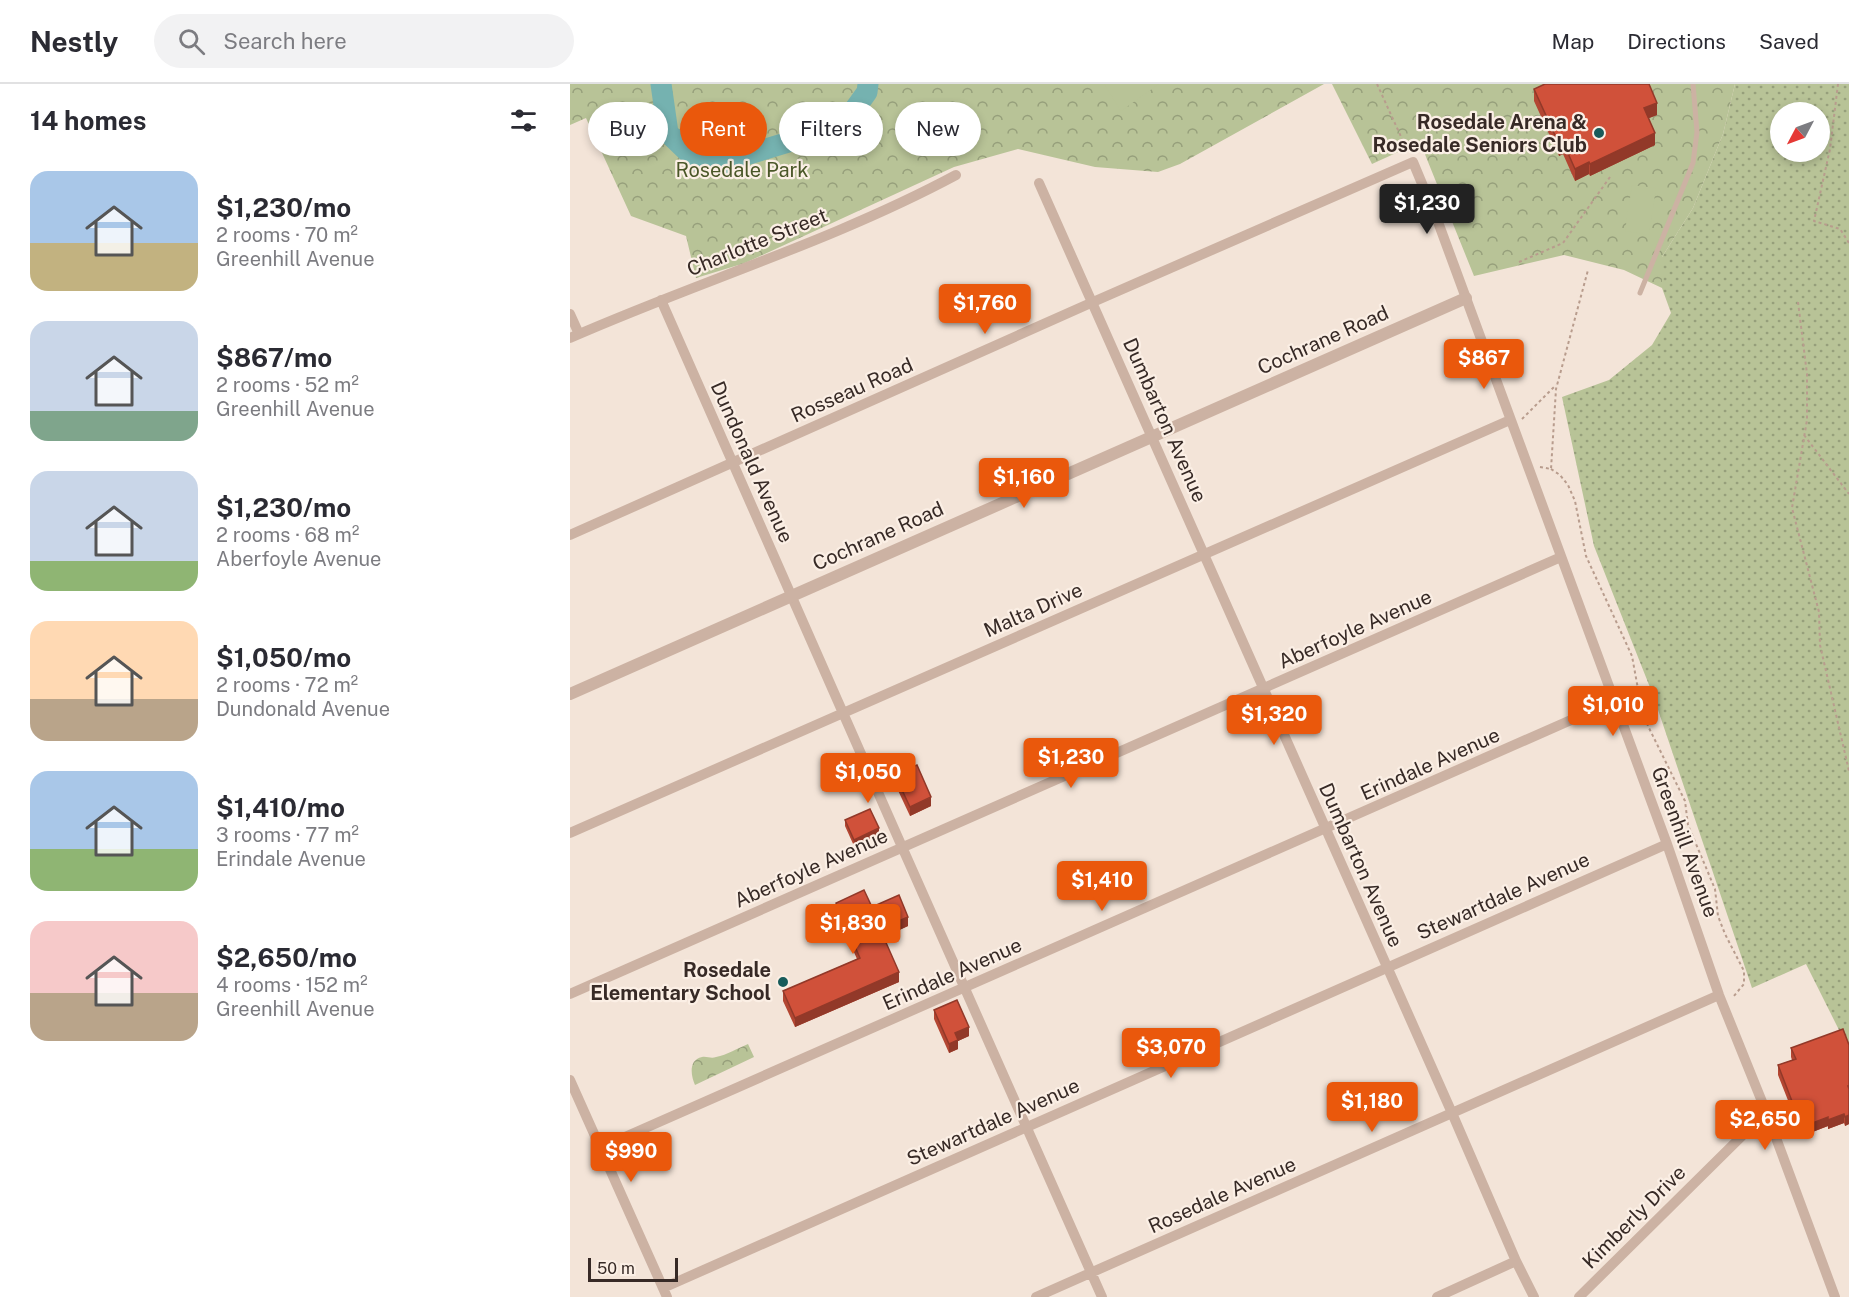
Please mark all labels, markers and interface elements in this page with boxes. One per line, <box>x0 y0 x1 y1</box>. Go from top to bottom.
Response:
search box <box>154 14 574 68</box>
text: Nestly <box>30 25 118 58</box>
icon: search <box>175 25 208 58</box>
text: Search here <box>223 28 347 54</box>
text: Map <box>1552 29 1594 54</box>
text: Directions <box>1627 29 1726 54</box>
text: Saved <box>1759 29 1819 54</box>
chip: Buy <box>588 102 668 156</box>
chip: Rent <box>680 102 767 156</box>
chip: Filters <box>779 102 883 156</box>
chip: New <box>895 102 981 156</box>
north arrow <box>1770 102 1830 162</box>
map controls <box>1770 102 1830 162</box>
icon: filters <box>507 104 540 137</box>
text: 14 homes <box>30 105 146 136</box>
place label: Rosedale Arena & Rosedale Seniors Club <box>1372 110 1587 157</box>
marker: Rosedale Arena & Rosedale Seniors Club <box>1592 126 1606 140</box>
park label: Rosedale Park <box>675 158 809 182</box>
pin: $1,230 <box>1378 184 1476 235</box>
text: $1,230 <box>1394 191 1460 215</box>
text: $1,230/mo <box>216 192 351 223</box>
icon: home <box>78 195 150 267</box>
street label: Charlotte Street <box>683 203 831 281</box>
text: 2 rooms · 70 m² <box>216 223 358 247</box>
text: Greenhill Avenue <box>216 247 375 271</box>
pin: $1,760 <box>936 284 1034 335</box>
text: $1,760 <box>953 291 1017 315</box>
street label: Cochrane Road <box>1254 300 1392 380</box>
street label: Dumbarton Avenue <box>1118 334 1212 506</box>
pin: $867 <box>1448 339 1520 390</box>
text: $867/mo <box>216 342 332 373</box>
icon: home <box>78 345 150 417</box>
text: $867 <box>1458 346 1510 370</box>
street label: Rosseau Road <box>787 352 917 428</box>
text: 2 rooms · 52 m² <box>216 373 359 397</box>
street label: Dundonald Avenue <box>706 378 798 546</box>
text: Greenhill Avenue <box>216 397 375 421</box>
pin: $1,160 <box>975 458 1073 509</box>
text: $1,160 <box>993 465 1055 489</box>
text: $1,230/mo <box>216 492 351 523</box>
icon: home <box>78 495 150 567</box>
street label: Cochrane Road <box>809 496 947 576</box>
text: 2 rooms · 68 m² <box>216 523 359 547</box>
text: Aberfoyle Avenue <box>216 547 381 571</box>
street label: Malta Drive <box>980 578 1086 642</box>
street label: Aberfoyle Avenue <box>1275 584 1435 674</box>
text: $1,050/mo <box>216 642 351 673</box>
icon: home <box>78 645 150 717</box>
text: 2 rooms · 72 m² <box>216 673 358 697</box>
pin: $1,010 <box>1564 686 1662 737</box>
text: $1,010 <box>1582 693 1644 717</box>
pin: $1,320 <box>1225 695 1323 746</box>
text: Dundonald Avenue <box>216 697 390 721</box>
text: $1,320 <box>1241 702 1307 726</box>
street label: Erindale Avenue <box>1357 723 1503 805</box>
pin: $1,230 <box>1022 738 1120 789</box>
text: $1,230 <box>1038 745 1104 769</box>
pin: $1,050 <box>819 753 917 804</box>
text: $1,050 <box>835 760 902 784</box>
street label: Greenhill Avenue <box>1647 763 1723 921</box>
street label: Dumbarton Avenue <box>1314 779 1408 951</box>
text: $1,410/mo <box>216 792 345 823</box>
icon: home <box>78 795 150 867</box>
text: 3 rooms · 77 m² <box>216 823 359 847</box>
street label: Aberfoyle Avenue <box>731 823 891 913</box>
text: Erindale Avenue <box>216 847 366 871</box>
street label: Stewartdale Avenue <box>1413 847 1593 945</box>
pin: $1,410 <box>1053 861 1151 912</box>
text: $1,410 <box>1071 868 1133 892</box>
pin: $1,830 <box>804 904 902 955</box>
text: $1,830 <box>819 911 887 935</box>
street label: Erindale Avenue <box>879 933 1025 1015</box>
text: $2,650/mo <box>216 942 357 973</box>
icon: home <box>78 945 150 1017</box>
place label: Rosedale Elementary School <box>590 958 771 1005</box>
text: 4 rooms · 152 m² <box>216 973 368 997</box>
marker: Rosedale Elementary School <box>776 975 790 989</box>
text: Greenhill Avenue <box>216 997 375 1021</box>
pin: $3,070 <box>1122 1028 1220 1079</box>
text: $3,070 <box>1136 1035 1206 1059</box>
street label: Stewartdale Avenue <box>903 1073 1083 1171</box>
pin: $1,180 <box>1323 1082 1421 1133</box>
text: $1,180 <box>1341 1089 1403 1113</box>
pin: $2,650 <box>1716 1100 1814 1151</box>
text: $2,650 <box>1729 1107 1801 1131</box>
pin: $990 <box>595 1132 667 1183</box>
text: $990 <box>605 1139 657 1163</box>
street label: Rosedale Avenue <box>1144 1152 1300 1238</box>
street label: Kimberly Drive <box>1577 1160 1691 1274</box>
scale bar <box>588 1255 678 1282</box>
text: 50 m <box>597 1259 635 1278</box>

